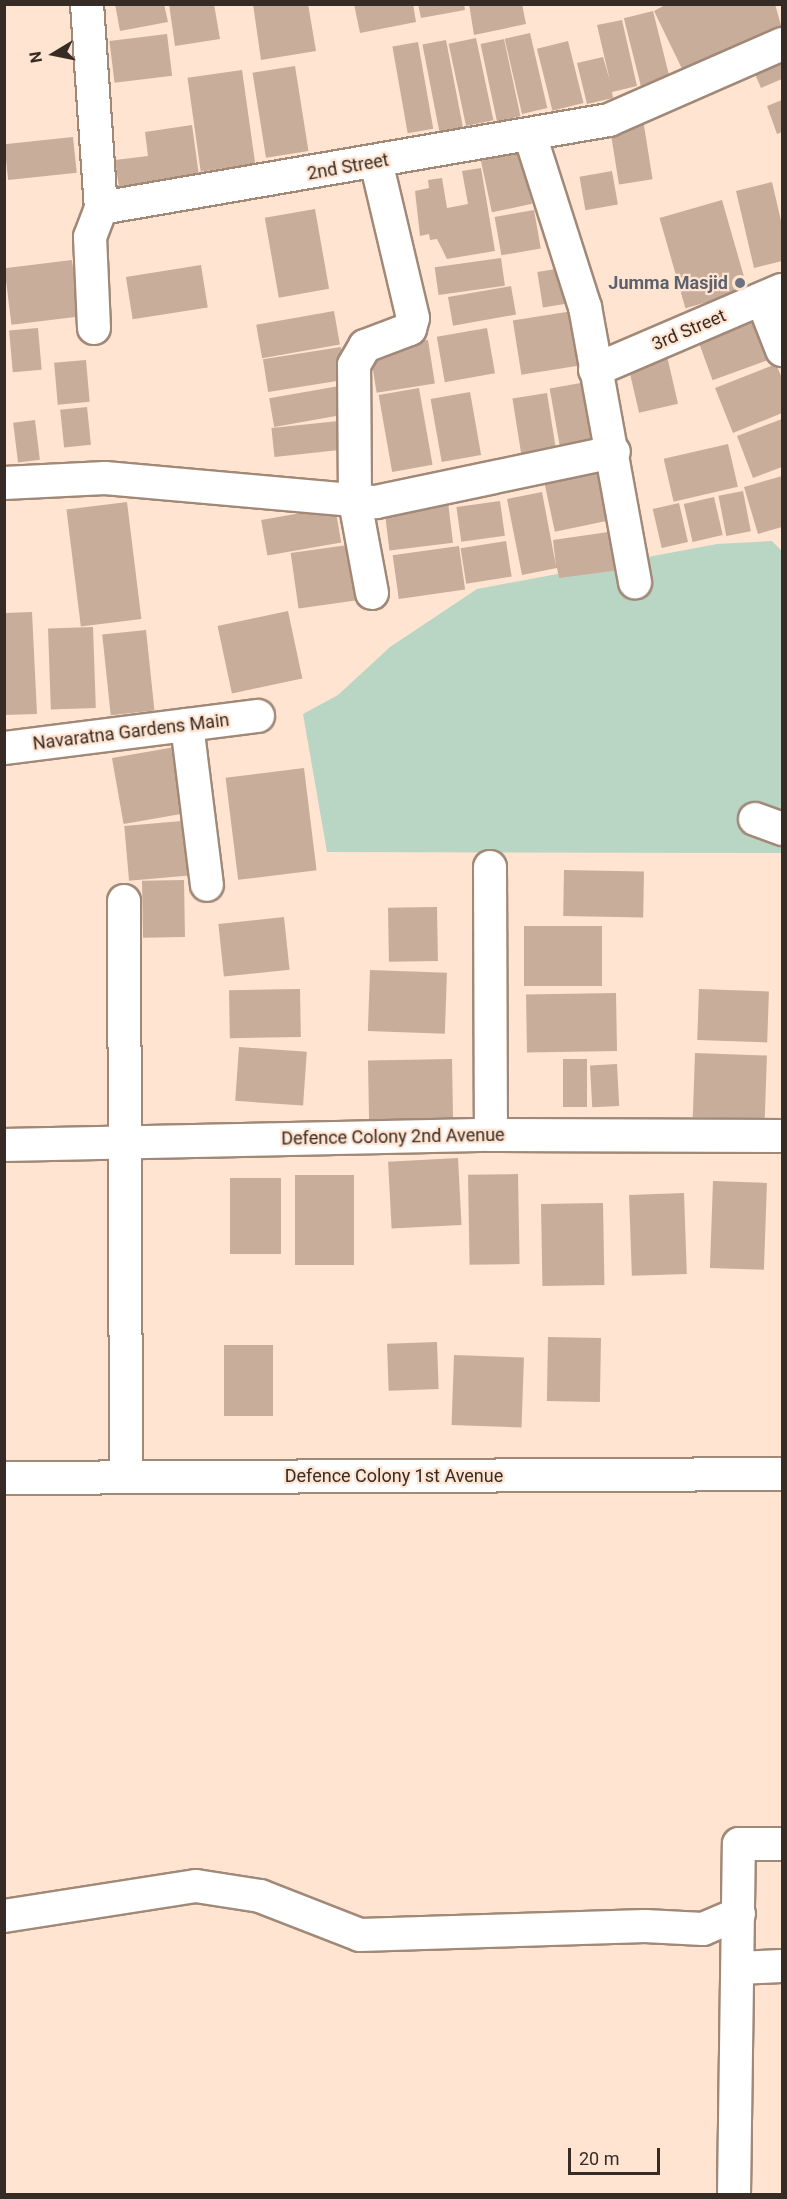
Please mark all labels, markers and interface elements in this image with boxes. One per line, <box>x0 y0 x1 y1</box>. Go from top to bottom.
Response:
north arrow <box>24 24 84 84</box>
text: N <box>25 50 46 64</box>
street label: 2nd Street <box>306 149 390 185</box>
place label: Jumma Masjid <box>608 272 728 294</box>
marker: Jumma Masjid <box>733 276 747 290</box>
street label: 3rd Street <box>649 305 729 355</box>
street label: Navaratna Gardens Main <box>32 709 230 755</box>
street label: Defence Colony 2nd Avenue <box>281 1124 505 1150</box>
street label: Defence Colony 1st Avenue <box>285 1465 503 1487</box>
scale bar <box>571 2136 662 2174</box>
text: 20 m <box>579 2148 619 2169</box>

